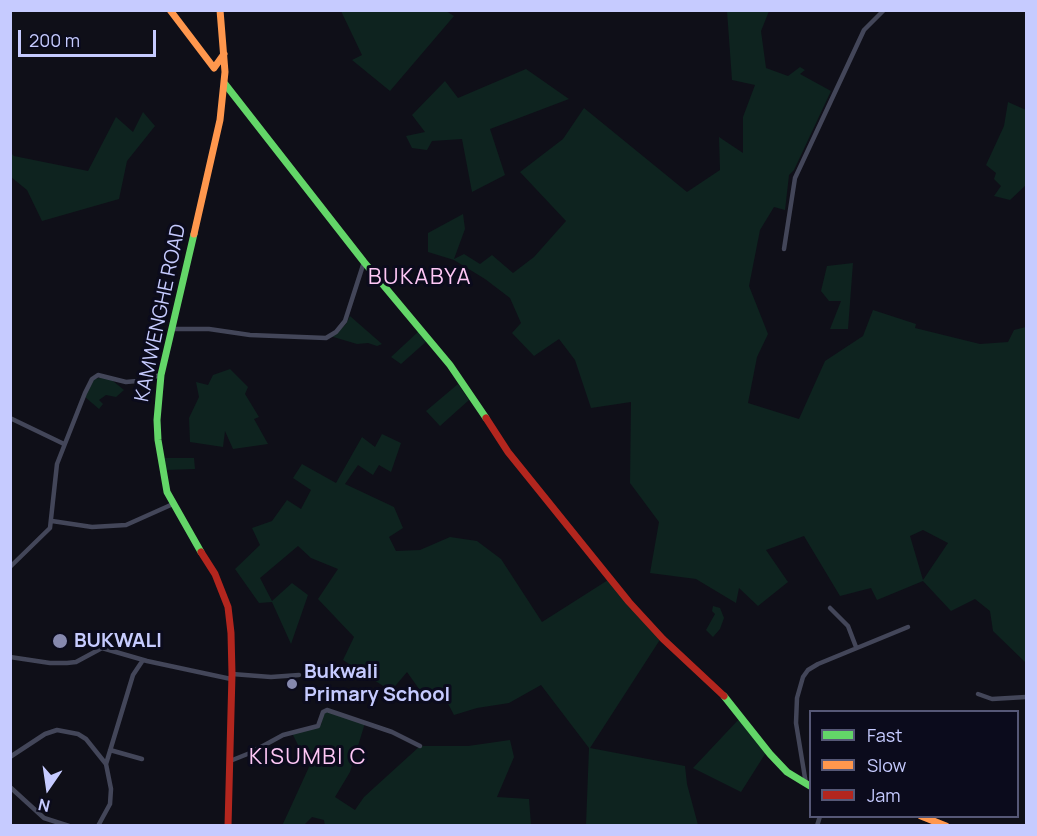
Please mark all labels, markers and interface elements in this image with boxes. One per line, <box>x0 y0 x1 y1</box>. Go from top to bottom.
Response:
scale bar <box>21 18 159 56</box>
text: 200 m <box>29 28 80 52</box>
street label: KAMWENGHE ROAD <box>130 222 192 404</box>
district label: BUKABYA <box>368 265 472 291</box>
place label: BUKWALI <box>74 629 162 653</box>
marker: BUKWALI <box>51 632 69 650</box>
place label: Bukwali Primary School <box>304 660 450 707</box>
marker: Bukwali Primary School <box>285 677 299 691</box>
legend <box>809 710 1019 818</box>
text: Fast <box>867 723 902 747</box>
district label: KISUMBI C <box>249 745 367 771</box>
text: Slow <box>867 753 906 777</box>
north arrow <box>18 758 78 818</box>
text: Jam <box>867 783 901 807</box>
text: N <box>36 794 52 818</box>

